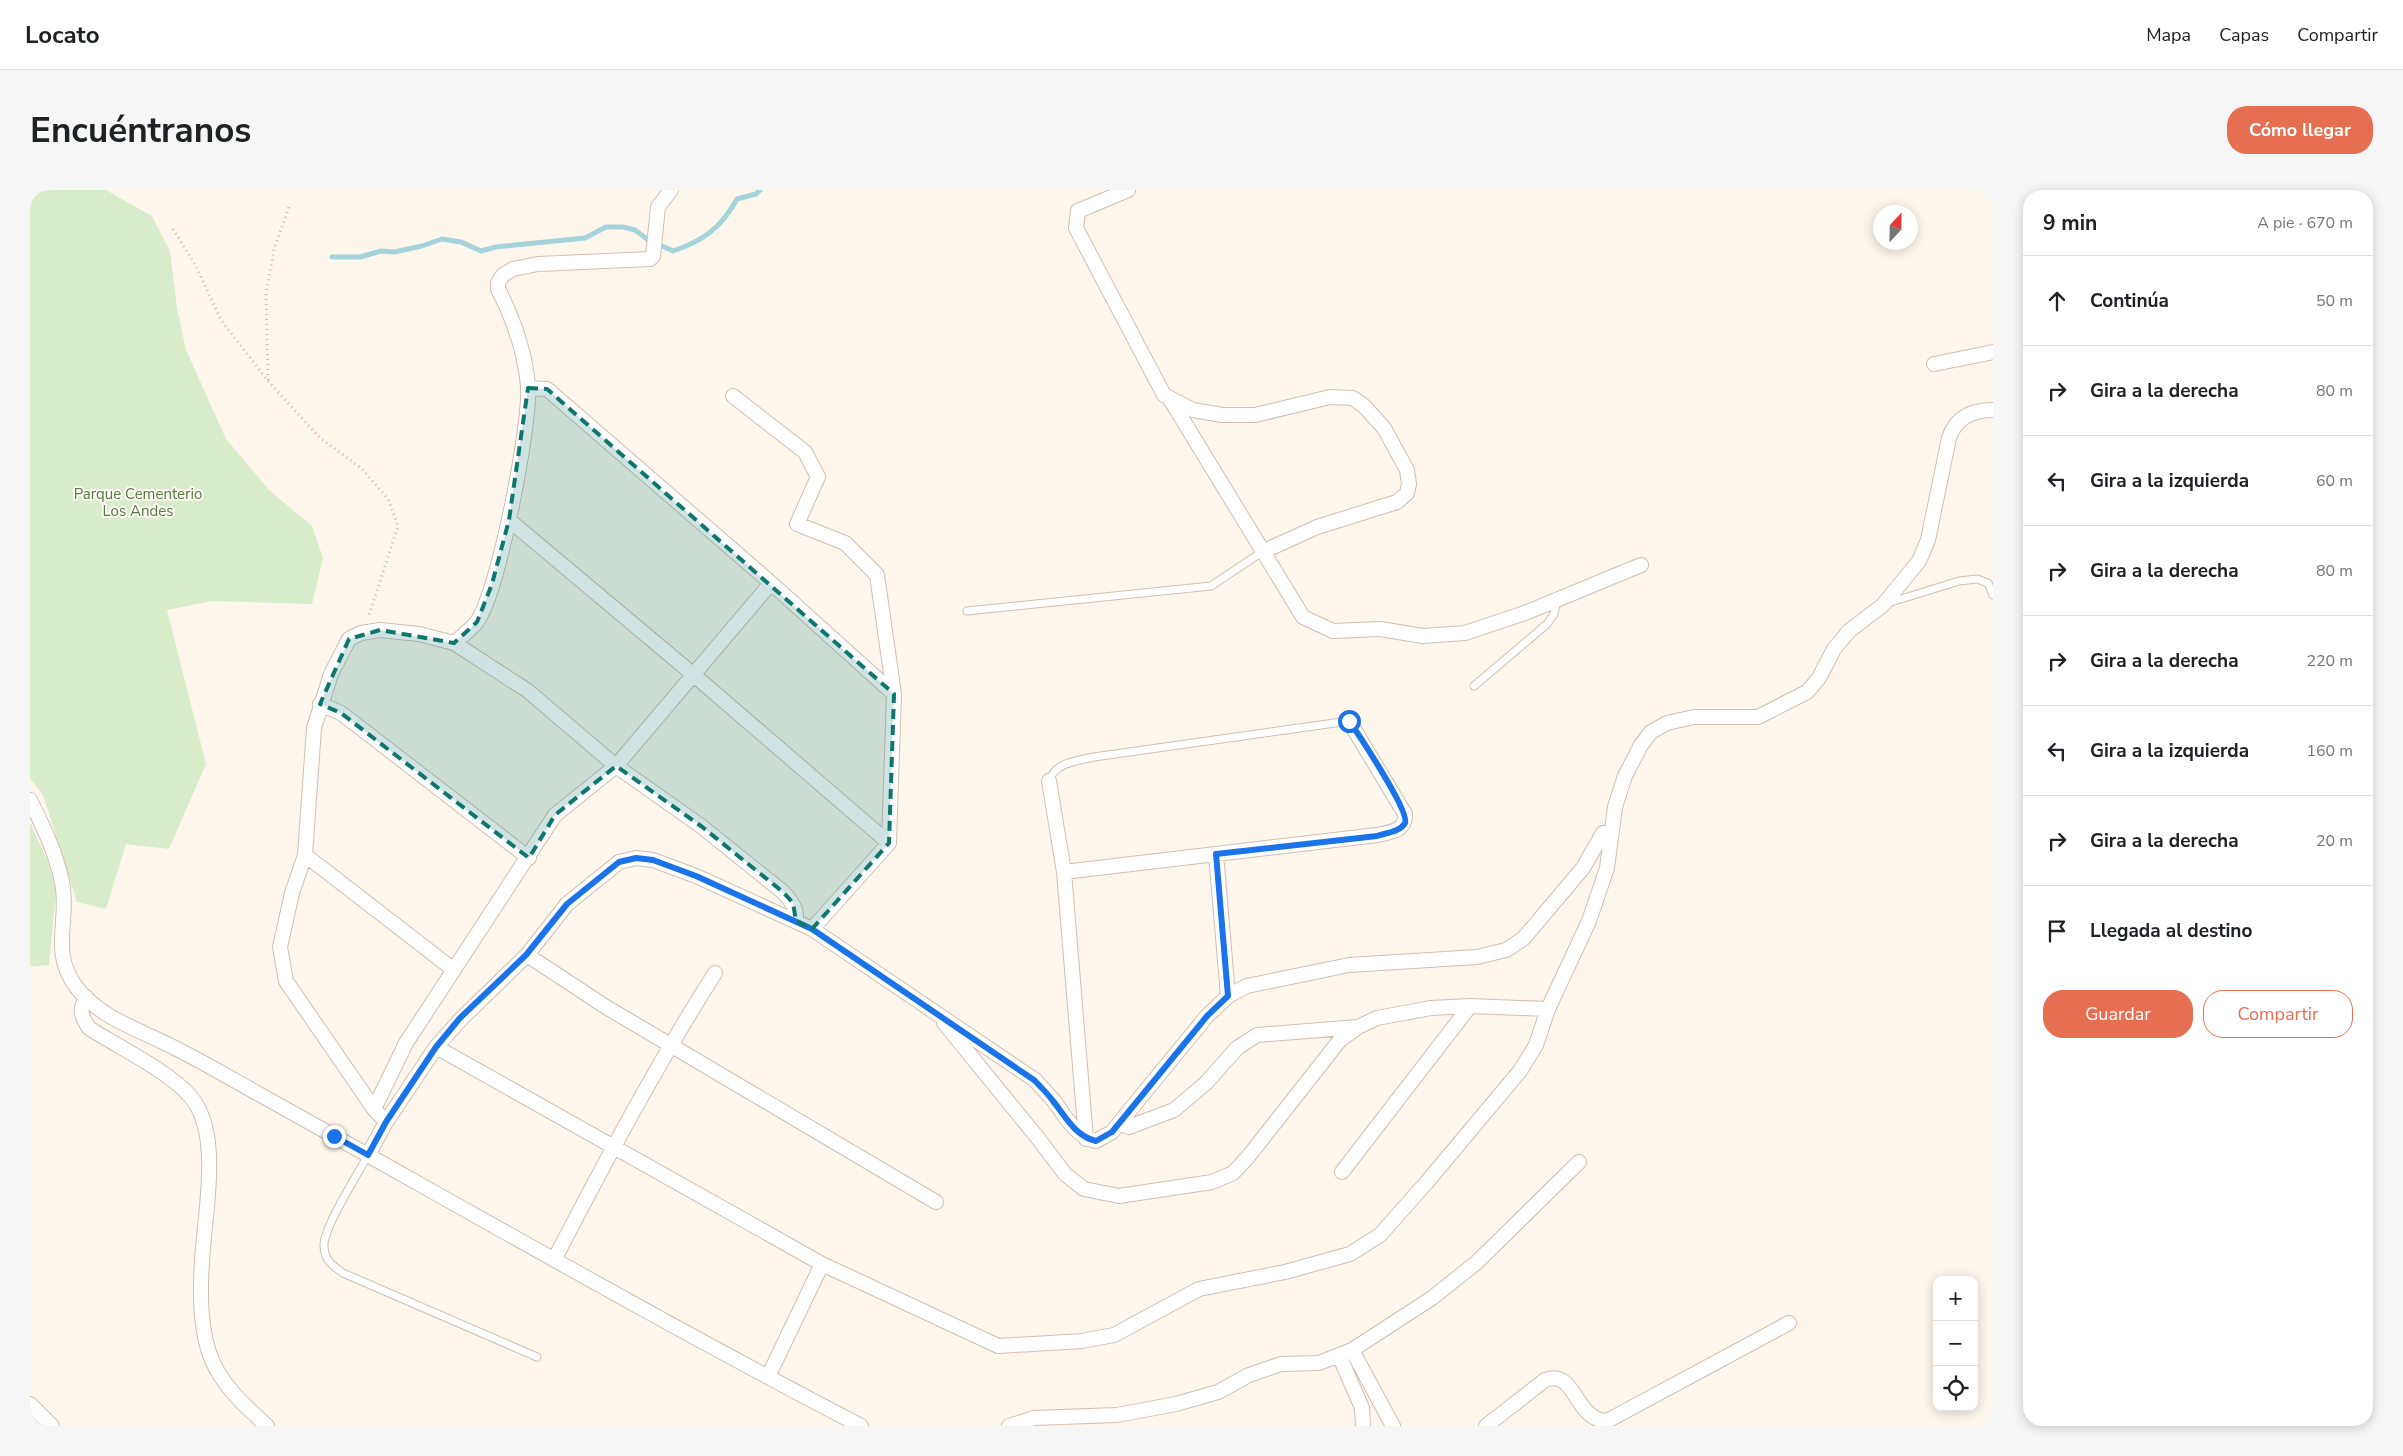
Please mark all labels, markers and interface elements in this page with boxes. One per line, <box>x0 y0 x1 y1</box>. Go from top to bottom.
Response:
text: Locato <box>25 19 100 51</box>
text: Mapa <box>2146 23 2191 47</box>
text: Capas <box>2219 23 2269 47</box>
text: Compartir <box>2297 23 2378 47</box>
button: Cómo llegar <box>2227 106 2373 154</box>
text: Encuéntranos <box>30 107 251 154</box>
north arrow <box>1873 205 1918 250</box>
text: 9 min <box>2043 209 2097 237</box>
text: A pie · 670 m <box>2257 212 2353 234</box>
icon: ahead <box>2043 287 2071 315</box>
text: Continúa <box>2090 288 2169 314</box>
text: 50 m <box>2316 290 2353 312</box>
icon: right <box>2043 377 2071 405</box>
text: Gira a la derecha <box>2090 378 2239 404</box>
text: 80 m <box>2316 380 2353 402</box>
icon: left <box>2043 467 2071 495</box>
text: Gira a la izquierda <box>2090 468 2249 494</box>
text: 60 m <box>2316 470 2353 492</box>
park label: Parque Cementerio Los Andes <box>74 484 202 521</box>
icon: right <box>2043 557 2071 585</box>
text: Gira a la derecha <box>2090 558 2239 584</box>
text: 80 m <box>2316 560 2353 582</box>
icon: right <box>2043 647 2071 675</box>
text: Gira a la derecha <box>2090 648 2239 674</box>
text: 220 m <box>2306 650 2353 672</box>
route start <box>1338 710 1361 733</box>
icon: left <box>2043 737 2071 765</box>
text: Gira a la izquierda <box>2090 738 2249 764</box>
text: 160 m <box>2306 740 2353 762</box>
icon: right <box>2043 827 2071 855</box>
text: Gira a la derecha <box>2090 828 2239 854</box>
text: 20 m <box>2316 830 2353 852</box>
icon: arrive <box>2043 917 2071 945</box>
text: Llegada al destino <box>2090 918 2252 944</box>
button: Guardar <box>2043 990 2193 1038</box>
button: Compartir <box>2203 990 2353 1038</box>
route end <box>323 1125 346 1148</box>
map controls <box>1933 1276 1978 1411</box>
button: + <box>1933 1276 1978 1321</box>
button: − <box>1933 1321 1978 1366</box>
button: locate <box>1933 1366 1978 1411</box>

